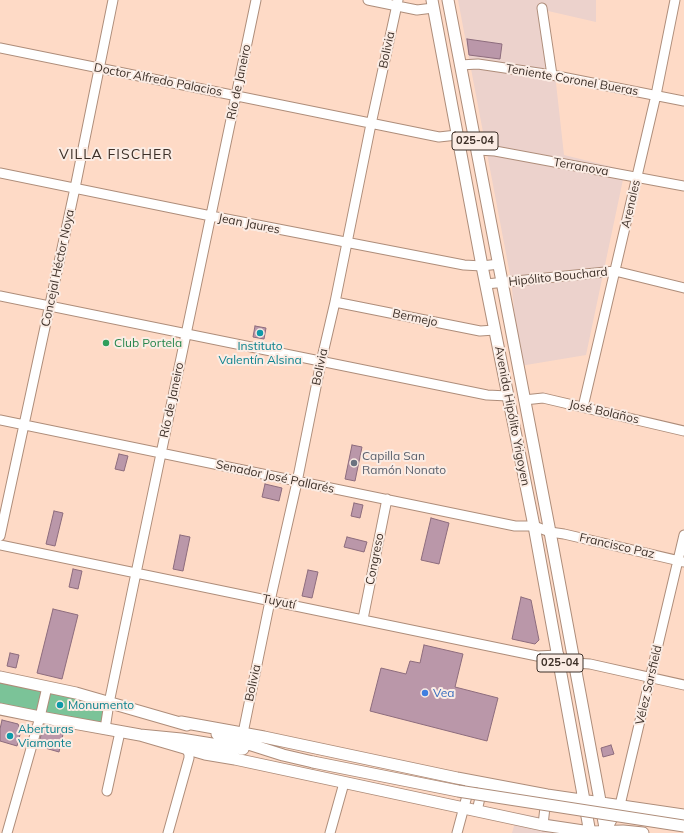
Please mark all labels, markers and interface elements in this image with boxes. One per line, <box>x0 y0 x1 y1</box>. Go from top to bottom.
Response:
street label: Bolivia <box>376 30 398 70</box>
street label: Río de Janeiro <box>224 43 254 121</box>
street label: Doctor Alfredo Palacios <box>93 60 223 100</box>
street label: Teniente Coronel Bueras <box>505 61 639 99</box>
road number: 025-04 <box>452 132 498 150</box>
district label: VILLA FISCHER <box>59 147 173 163</box>
street label: Terranova <box>552 155 610 179</box>
street label: Arenales <box>618 178 644 230</box>
street label: Concejal Héctor Noya <box>39 208 77 328</box>
street label: Jean Jaures <box>217 211 281 237</box>
street label: Hipólito Bouchard <box>508 265 608 289</box>
street label: Bermejo <box>391 306 439 330</box>
marker: Instituto Valentín Alsina <box>255 328 265 338</box>
place label: Club Portela <box>114 336 182 350</box>
marker: Club Portela <box>101 338 111 348</box>
place label: Instituto Valentín Alsina <box>218 339 302 367</box>
street label: Avenida Hipólito Yrigoyen <box>491 345 533 487</box>
street label: Bolivia <box>309 347 331 387</box>
street label: Río de Janeiro <box>157 361 187 439</box>
street label: José Bolaños <box>568 397 640 427</box>
place label: Capilla San Ramón Nonato <box>362 449 446 477</box>
street label: Senador José Pallarés <box>215 457 335 497</box>
marker: Capilla San Ramón Nonato <box>349 458 359 468</box>
street label: Francisco Paz <box>578 530 656 562</box>
street label: Congreso <box>363 532 387 586</box>
street label: Tuyutí <box>261 592 297 612</box>
street label: Vélez Sarsfield <box>633 644 665 726</box>
road number: 025-04 <box>537 654 583 672</box>
street label: Bolivia <box>242 663 264 703</box>
place label: Vea <box>433 686 454 700</box>
marker: Vea <box>420 688 430 698</box>
place label: Monumento <box>68 698 134 712</box>
marker: Monumento <box>55 700 65 710</box>
place label: Aberturas Viamonte <box>18 722 74 750</box>
marker: Aberturas Viamonte <box>5 731 15 741</box>

